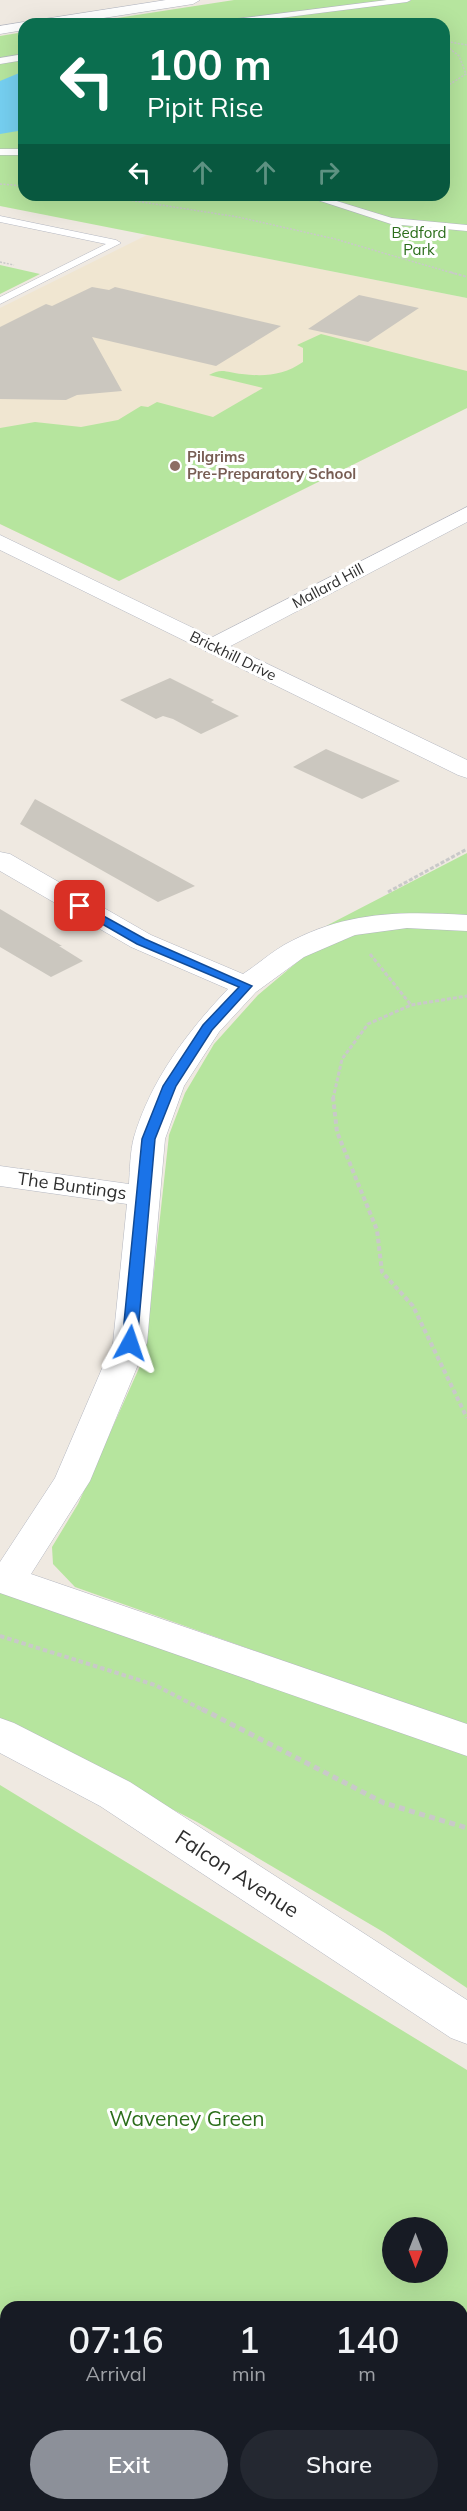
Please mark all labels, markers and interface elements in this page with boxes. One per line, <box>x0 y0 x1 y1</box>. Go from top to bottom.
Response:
text: 100 m <box>147 38 272 91</box>
icon: left <box>48 42 126 120</box>
text: Pipit Rise <box>147 90 263 124</box>
icon: left <box>123 156 156 189</box>
icon: ahead <box>186 156 219 189</box>
icon: ahead <box>249 156 282 189</box>
icon: right <box>312 156 345 189</box>
park label: Bedford Park <box>391 223 447 259</box>
place label: Pilgrims Pre-Preparatory School <box>187 447 356 483</box>
marker: Pilgrims Pre-Preparatory School <box>168 459 182 473</box>
street label: Mallard Hill <box>289 559 367 612</box>
street label: Brickhill Drive <box>187 626 280 685</box>
pin <box>54 880 105 931</box>
icon: arrive <box>63 889 96 922</box>
street label: The Buntings <box>16 1166 128 1205</box>
position arrow <box>98 1311 162 1375</box>
street label: Falcon Avenue <box>171 1824 304 1923</box>
park label: Waveney Green <box>109 2105 265 2131</box>
north arrow <box>382 2217 448 2283</box>
map controls <box>382 2217 448 2283</box>
text: 07:16 <box>69 2317 163 2362</box>
text: 1 <box>238 2317 260 2362</box>
text: 140 <box>335 2317 399 2362</box>
text: Arrival <box>85 2361 147 2386</box>
text: min <box>232 2361 266 2386</box>
text: m <box>358 2361 376 2386</box>
button: Exit <box>30 2430 228 2499</box>
button: Share <box>240 2430 438 2499</box>

